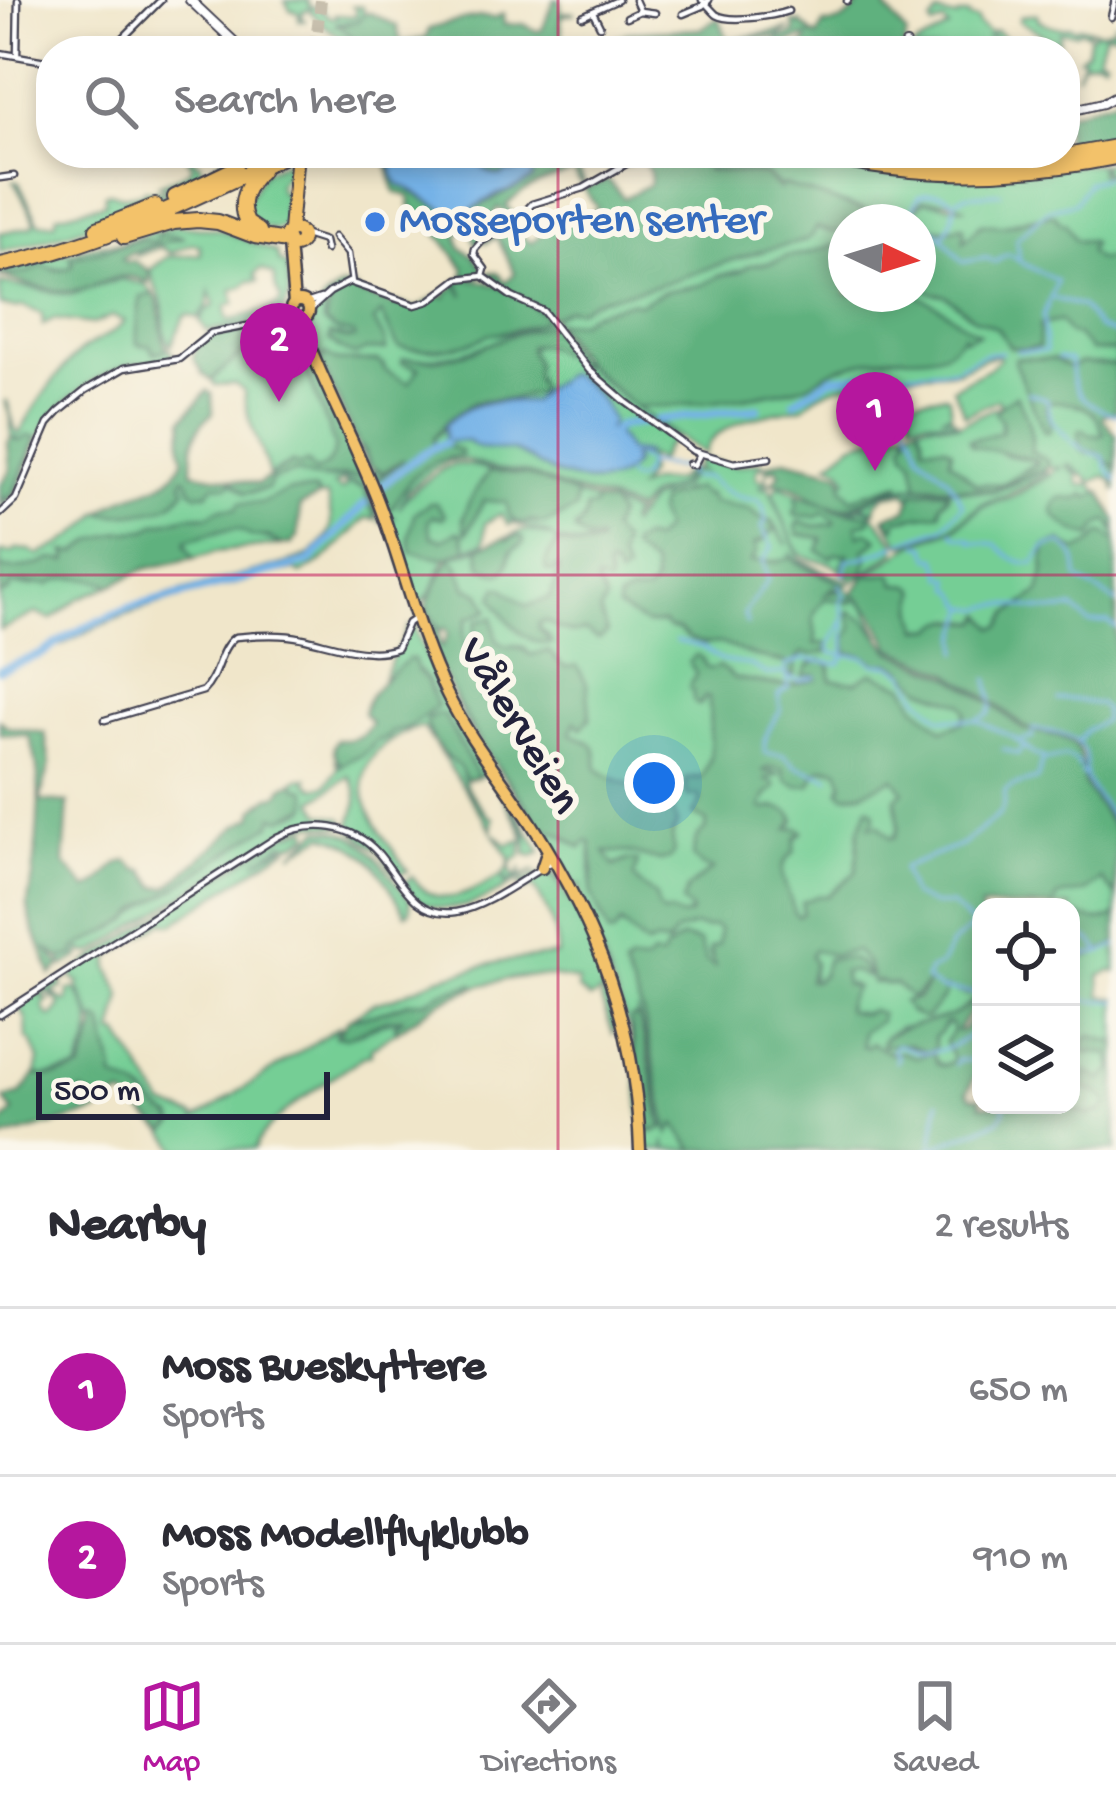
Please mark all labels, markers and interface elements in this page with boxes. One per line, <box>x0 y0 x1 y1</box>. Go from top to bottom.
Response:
search box <box>36 36 1080 168</box>
icon: search <box>78 69 144 135</box>
text: Search here <box>174 76 396 129</box>
place label: Mosseporten senter <box>399 196 768 249</box>
north arrow <box>828 204 936 312</box>
marker: Mosseporten senter <box>362 209 388 235</box>
pin: 2 <box>240 303 318 402</box>
pin: 1 <box>836 372 914 471</box>
street label: Vålerveien <box>443 628 590 825</box>
your location <box>624 753 684 813</box>
map controls <box>972 898 1080 1114</box>
button: locate <box>972 898 1080 1006</box>
button: layers <box>972 1006 1080 1114</box>
scale bar <box>36 1066 330 1119</box>
text: 500 m <box>54 1074 140 1112</box>
text: Nearby <box>48 1198 206 1258</box>
text: 2 results <box>934 1205 1068 1251</box>
text: Moss Bueskyttere <box>162 1342 486 1395</box>
text: 1 <box>79 1369 95 1415</box>
text: 650 m <box>969 1369 1068 1415</box>
text: Sports <box>162 1395 264 1441</box>
text: Moss Modellflyklubb <box>162 1510 529 1563</box>
text: 2 <box>77 1537 97 1583</box>
text: 910 m <box>974 1537 1068 1583</box>
text: Sports <box>162 1563 264 1609</box>
tab: Map <box>139 1673 205 1783</box>
tab: Directions <box>482 1673 616 1783</box>
tab: Saved <box>893 1673 977 1783</box>

